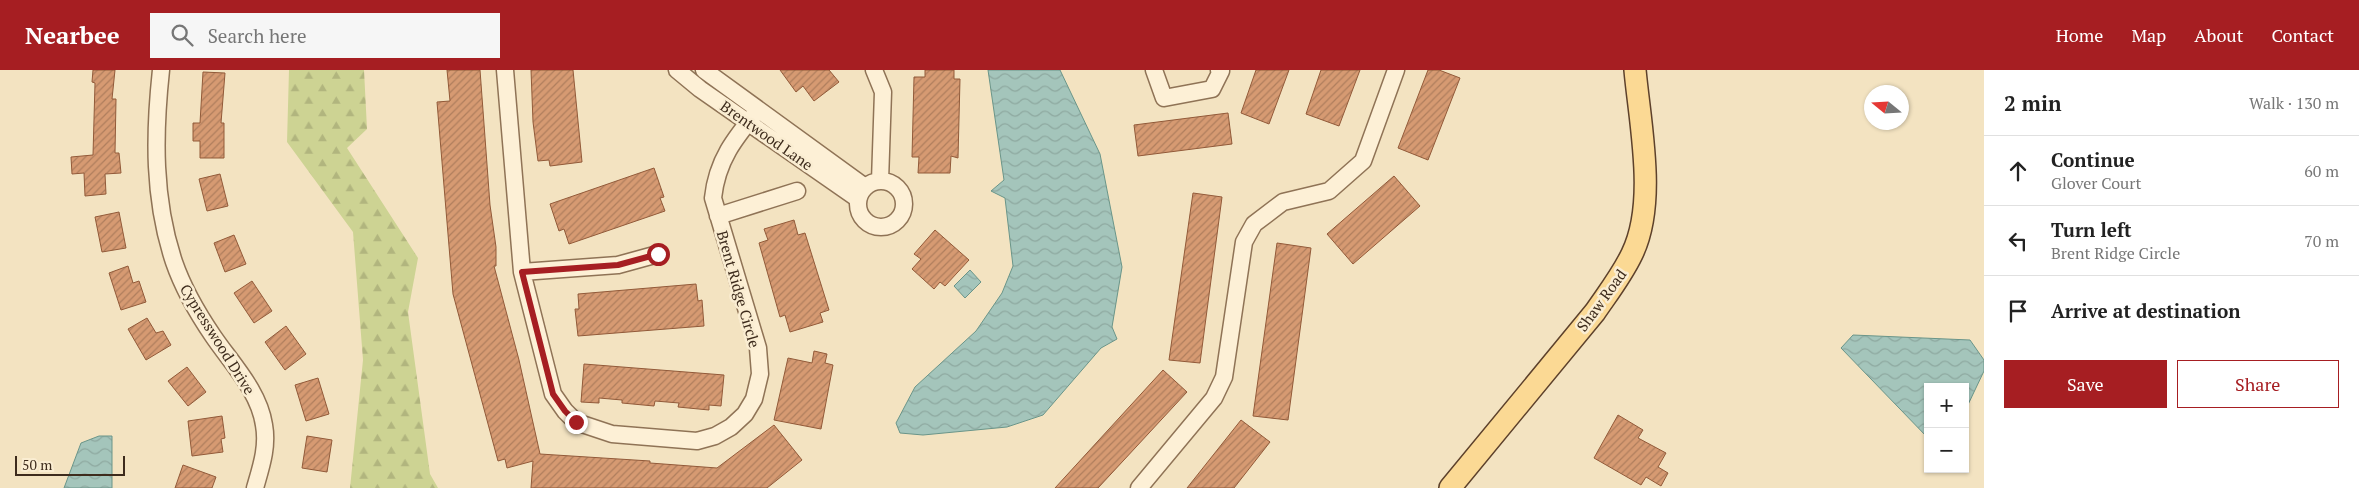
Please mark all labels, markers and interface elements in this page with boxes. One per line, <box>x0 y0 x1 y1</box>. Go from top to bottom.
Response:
search box <box>150 13 500 58</box>
text: Nearbee <box>25 19 120 51</box>
icon: search <box>168 21 196 49</box>
text: Search here <box>208 23 307 48</box>
text: Home <box>2056 23 2103 47</box>
text: Map <box>2131 23 2166 47</box>
text: About <box>2194 23 2243 47</box>
text: Contact <box>2271 23 2334 47</box>
north arrow <box>1864 85 1909 130</box>
text: 2 min <box>2004 89 2061 117</box>
text: Walk · 130 m <box>2249 92 2339 114</box>
street label: Brentwood Lane <box>717 96 817 174</box>
text: Continue <box>2051 147 2135 172</box>
icon: ahead <box>2004 157 2032 185</box>
text: 60 m <box>2304 160 2339 182</box>
text: Glover Court <box>2051 172 2141 194</box>
text: Turn left <box>2051 217 2132 242</box>
icon: left <box>2004 227 2032 255</box>
street label: Brent Ridge Circle <box>713 228 765 350</box>
text: 70 m <box>2304 230 2339 252</box>
text: Brent Ridge Circle <box>2051 242 2180 264</box>
route start <box>647 243 670 266</box>
street label: Shaw Road <box>1572 265 1630 335</box>
street label: Cypresswood Drive <box>176 280 260 398</box>
icon: arrive <box>2004 297 2032 325</box>
text: Arrive at destination <box>2051 298 2240 323</box>
button: Save <box>2004 360 2167 408</box>
button: Share <box>2177 360 2339 408</box>
map controls <box>1924 383 1969 473</box>
button: + <box>1924 383 1969 428</box>
route end <box>565 411 588 434</box>
button: − <box>1924 428 1969 473</box>
scale bar <box>15 453 125 476</box>
text: 50 m <box>22 455 52 474</box>

